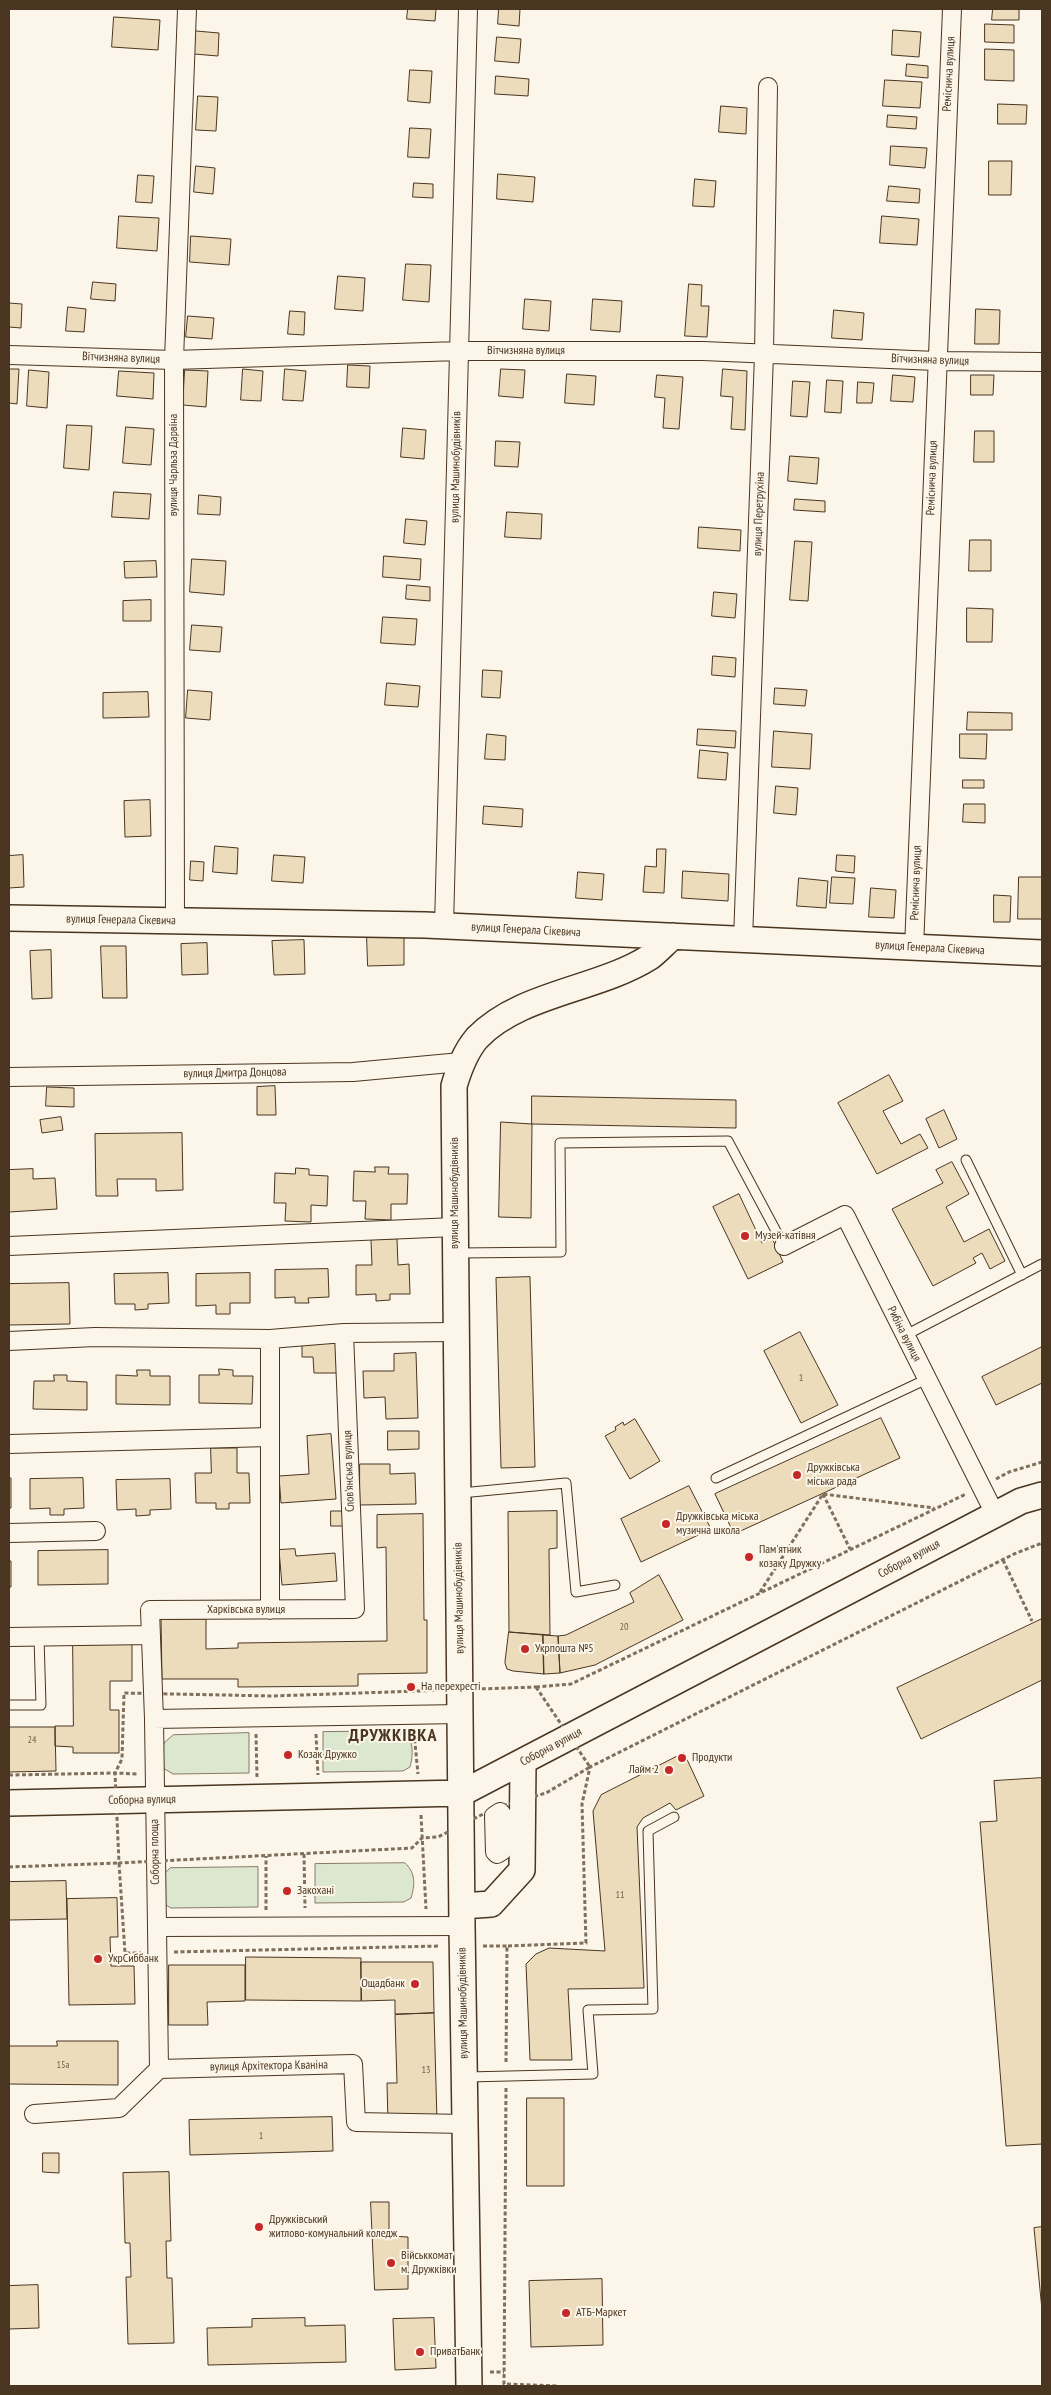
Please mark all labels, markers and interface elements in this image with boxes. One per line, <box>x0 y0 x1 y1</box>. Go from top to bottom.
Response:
street label: Реміснича вулиця <box>940 36 958 112</box>
street label: Вітчизняна вулиця <box>487 344 565 358</box>
street label: Вітчизняна вулиця <box>82 349 160 367</box>
street label: Вітчизняна вулиця <box>891 351 969 369</box>
street label: вулиця Машинобудівників <box>448 411 464 523</box>
street label: вулиця Чарльза Дарвіна <box>167 414 181 516</box>
street label: Реміснича вулиця <box>923 440 941 516</box>
street label: вулиця Перетрухіна <box>750 472 768 556</box>
street label: Реміснича вулиця <box>907 845 925 921</box>
street label: вулиця Генерала Сікевича <box>66 912 176 928</box>
street label: вулиця Генерала Сікевича <box>471 920 581 940</box>
street label: вулиця Генерала Сікевича <box>875 938 985 958</box>
street label: вулиця Дмитра Донцова <box>183 1065 287 1081</box>
street label: вулиця Машинобудівників <box>448 1137 462 1249</box>
place label: Музей-катівня <box>755 1229 816 1243</box>
marker: Музей-катівня <box>739 1230 751 1242</box>
street label: Рибіна вулиця <box>884 1304 924 1364</box>
house number: 1 <box>799 1372 803 1384</box>
street label: Слов'янська вулиця <box>340 1430 358 1512</box>
place label: Дружківська міська рада <box>807 1461 860 1489</box>
marker: Дружківська міська рада <box>791 1469 803 1481</box>
place label: Дружківська міська музична школа <box>676 1510 759 1538</box>
marker: Дружківська міська музична школа <box>660 1518 672 1530</box>
street label: Соборна вулиця <box>876 1537 942 1581</box>
street label: вулиця Машинобудівників <box>451 1542 467 1654</box>
place label: Пам'ятник козаку Дружку <box>759 1543 821 1571</box>
marker: Пам'ятник козаку Дружку <box>743 1551 755 1563</box>
street label: Харківська вулиця <box>207 1603 285 1617</box>
house number: 20 <box>620 1621 628 1633</box>
place label: Укрпошта №5 <box>535 1642 594 1656</box>
marker: Укрпошта №5 <box>519 1643 531 1655</box>
place label: На перехресті <box>421 1680 480 1694</box>
marker: На перехресті <box>405 1681 417 1693</box>
district label: ДРУЖКІВКА <box>347 1725 439 1747</box>
street label: Соборна вулиця <box>518 1725 584 1769</box>
house number: 24 <box>28 1734 36 1746</box>
place label: Козак Дружко <box>298 1748 357 1762</box>
marker: Козак Дружко <box>282 1749 294 1761</box>
place label: Продукти <box>692 1751 732 1765</box>
marker: Продукти <box>676 1752 688 1764</box>
place label: Лайм 2 <box>629 1763 659 1777</box>
marker: Лайм 2 <box>663 1764 675 1776</box>
street label: Соборна вулиця <box>108 1792 176 1808</box>
street label: Соборна площа <box>147 1819 163 1885</box>
place label: Закохані <box>297 1884 334 1898</box>
marker: Закохані <box>281 1885 293 1897</box>
house number: 11 <box>616 1889 624 1901</box>
street label: вулиця Машинобудівників <box>455 1947 471 2059</box>
place label: УкрСиббанк <box>108 1952 159 1966</box>
marker: УкрСиббанк <box>92 1953 104 1965</box>
place label: Ощадбанк <box>361 1977 405 1991</box>
marker: Ощадбанк <box>409 1978 421 1990</box>
street label: вулиця Архітектора Кваніна <box>210 2058 328 2074</box>
house number: 15а <box>57 2059 69 2071</box>
house number: 13 <box>422 2064 430 2076</box>
house number: 1 <box>259 2130 263 2142</box>
place label: Дружківський житлово-комунальний коледж <box>269 2213 397 2241</box>
marker: Дружківський житлово-комунальний коледж <box>253 2221 265 2233</box>
place label: Військкомат м. Дружківки <box>401 2249 456 2277</box>
marker: Військкомат м. Дружківки <box>385 2257 397 2269</box>
place label: АТБ-Маркет <box>576 2306 626 2320</box>
marker: АТБ-Маркет <box>560 2307 572 2319</box>
place label: ПриватБанк <box>430 2345 480 2359</box>
marker: ПриватБанк <box>414 2346 426 2358</box>

